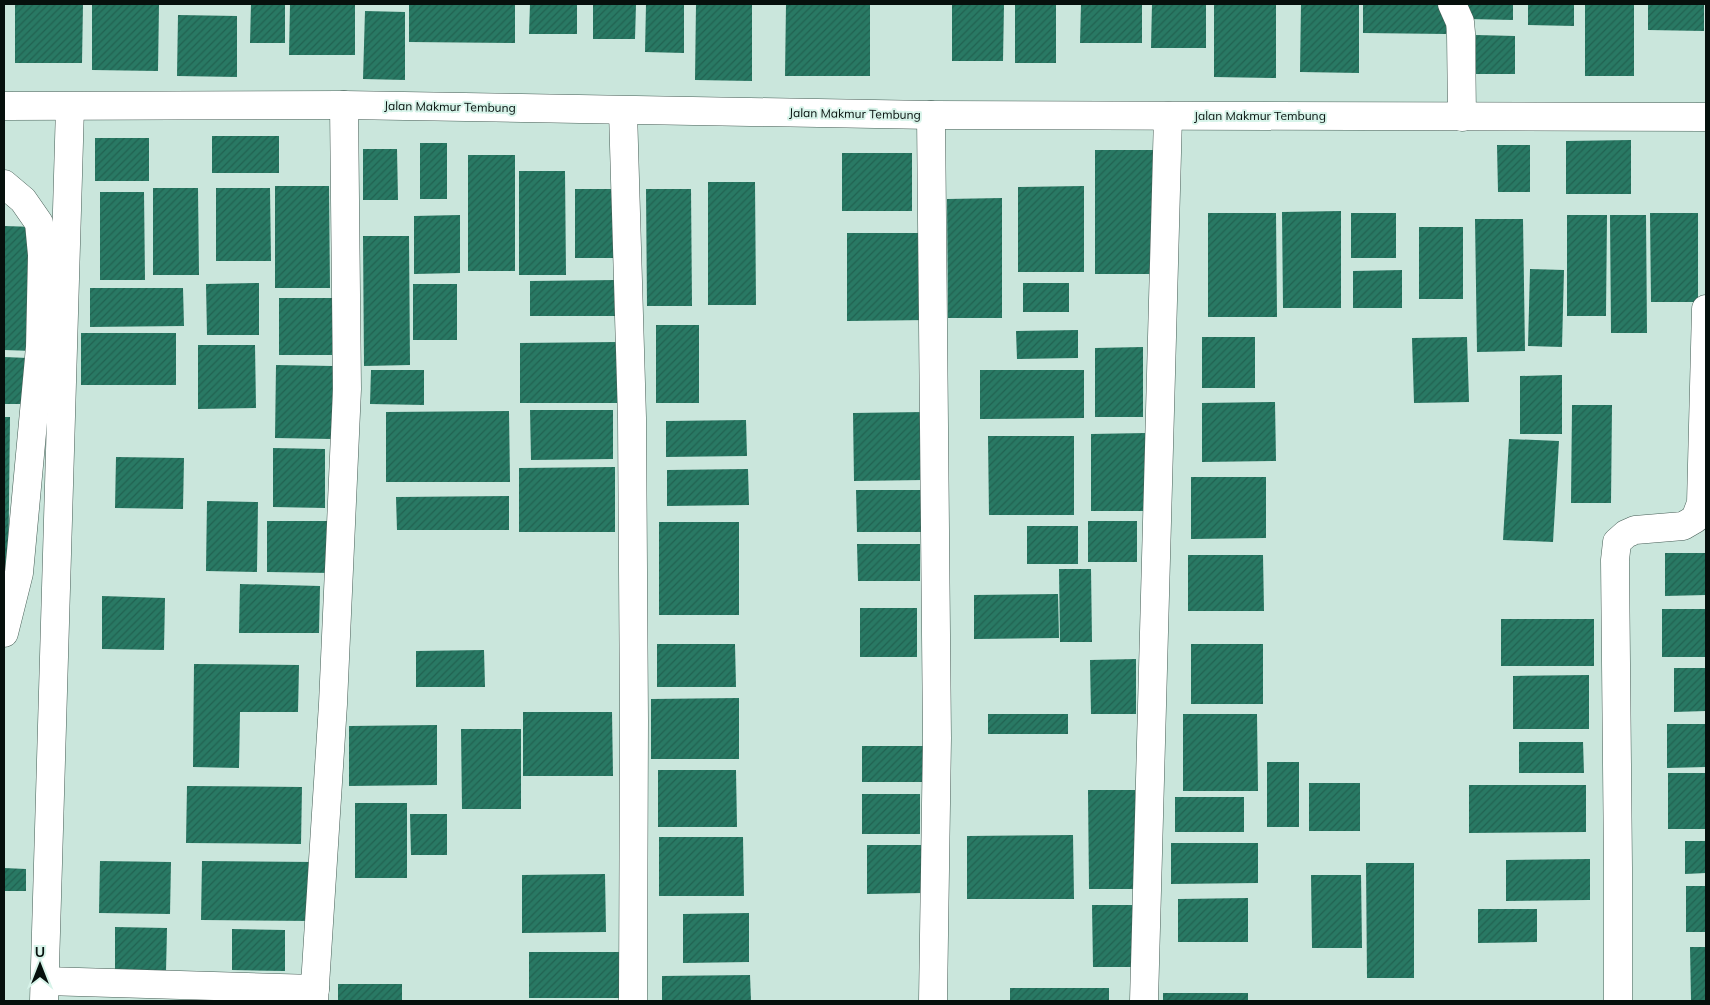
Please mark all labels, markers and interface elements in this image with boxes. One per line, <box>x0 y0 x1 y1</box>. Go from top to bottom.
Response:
street label: Jalan Makmur Tembung <box>384 98 516 115</box>
street label: Jalan Makmur Tembung <box>789 105 921 122</box>
street label: Jalan Makmur Tembung <box>1194 108 1326 123</box>
north arrow <box>15 940 65 990</box>
text: U <box>35 943 45 961</box>

